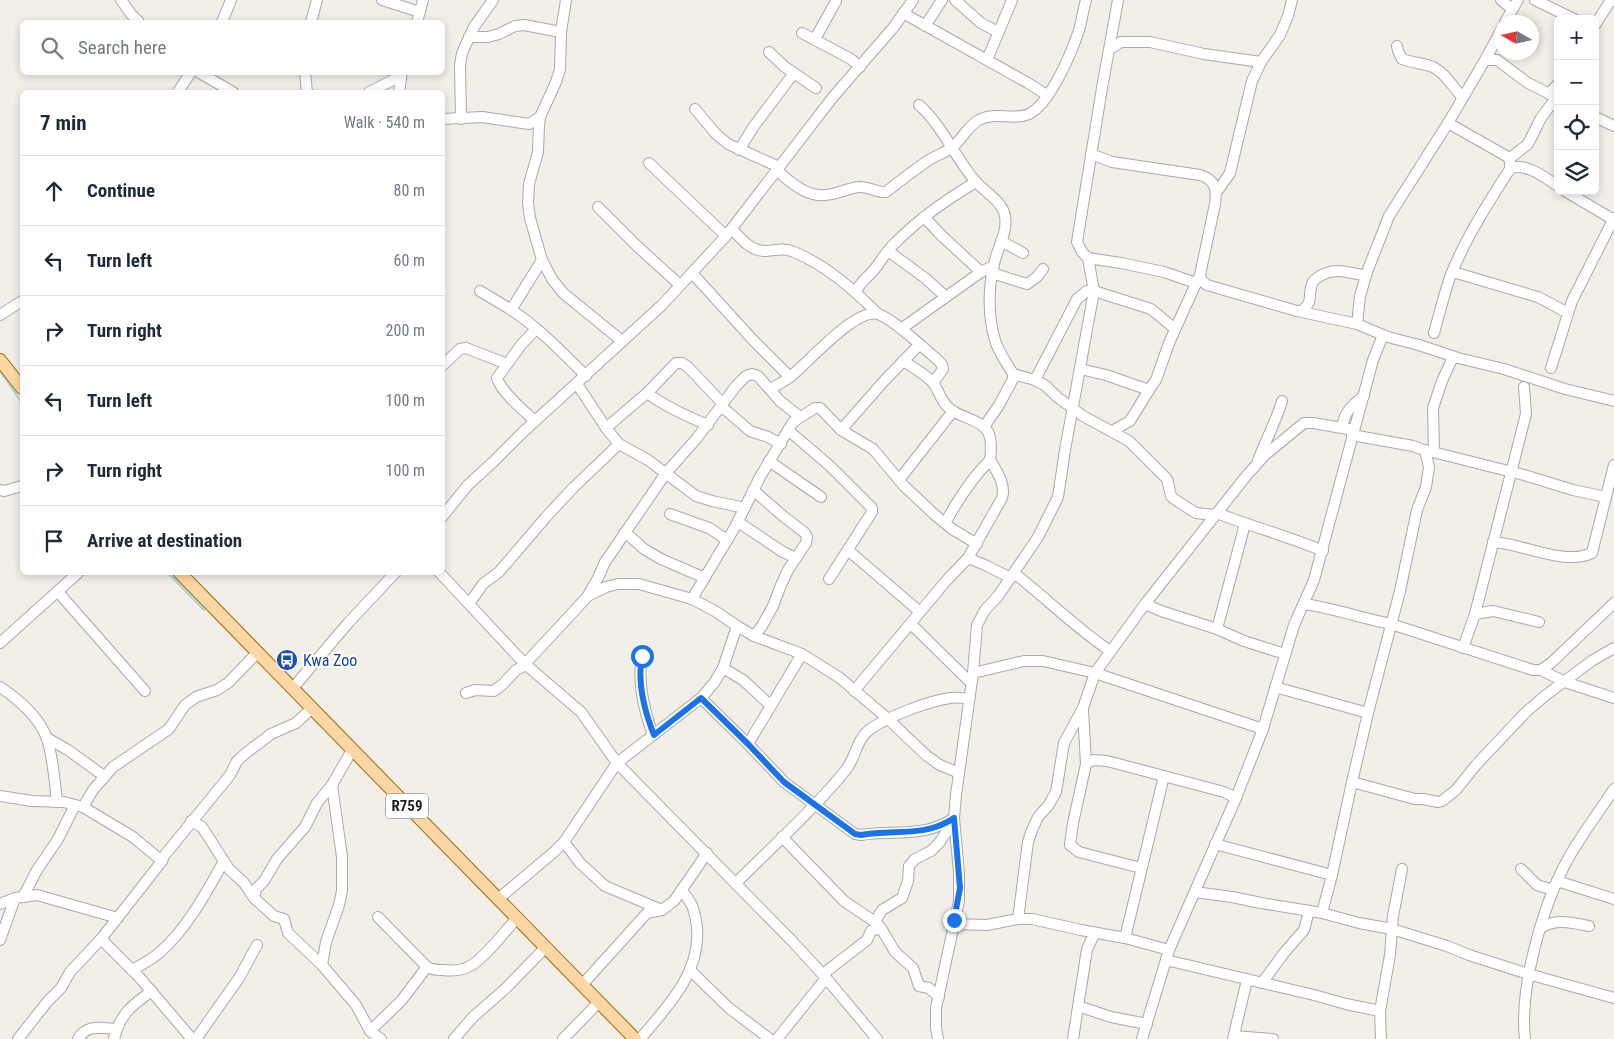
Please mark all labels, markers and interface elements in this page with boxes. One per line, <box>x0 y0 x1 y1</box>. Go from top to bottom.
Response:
north arrow <box>1494 15 1539 60</box>
map controls <box>1554 15 1599 195</box>
button: + <box>1554 15 1599 60</box>
search box <box>20 20 445 75</box>
icon: search <box>38 34 66 62</box>
text: Search here <box>78 36 166 59</box>
button: − <box>1554 60 1599 105</box>
button: locate <box>1554 105 1599 150</box>
text: 7 min <box>40 111 87 135</box>
text: Walk · 540 m <box>344 113 425 132</box>
button: layers <box>1554 150 1599 195</box>
icon: ahead <box>40 177 68 205</box>
text: Continue <box>87 179 155 202</box>
text: 80 m <box>393 181 425 200</box>
icon: left <box>40 247 68 275</box>
text: Turn left <box>87 249 152 272</box>
text: 60 m <box>393 251 425 270</box>
icon: right <box>40 317 68 345</box>
text: Turn right <box>87 319 162 342</box>
text: 200 m <box>386 321 425 340</box>
icon: left <box>40 387 68 415</box>
text: Turn left <box>87 389 152 412</box>
text: 100 m <box>386 391 425 410</box>
icon: right <box>40 457 68 485</box>
text: Turn right <box>87 459 162 482</box>
text: 100 m <box>386 461 425 480</box>
icon: arrive <box>40 527 68 555</box>
text: Arrive at destination <box>87 529 242 552</box>
route start <box>631 645 654 668</box>
bus stop icon: Kwa Zoo <box>275 648 299 672</box>
place label: Kwa Zoo <box>303 651 357 670</box>
road number: R759 <box>386 794 428 818</box>
route end <box>943 909 966 932</box>

